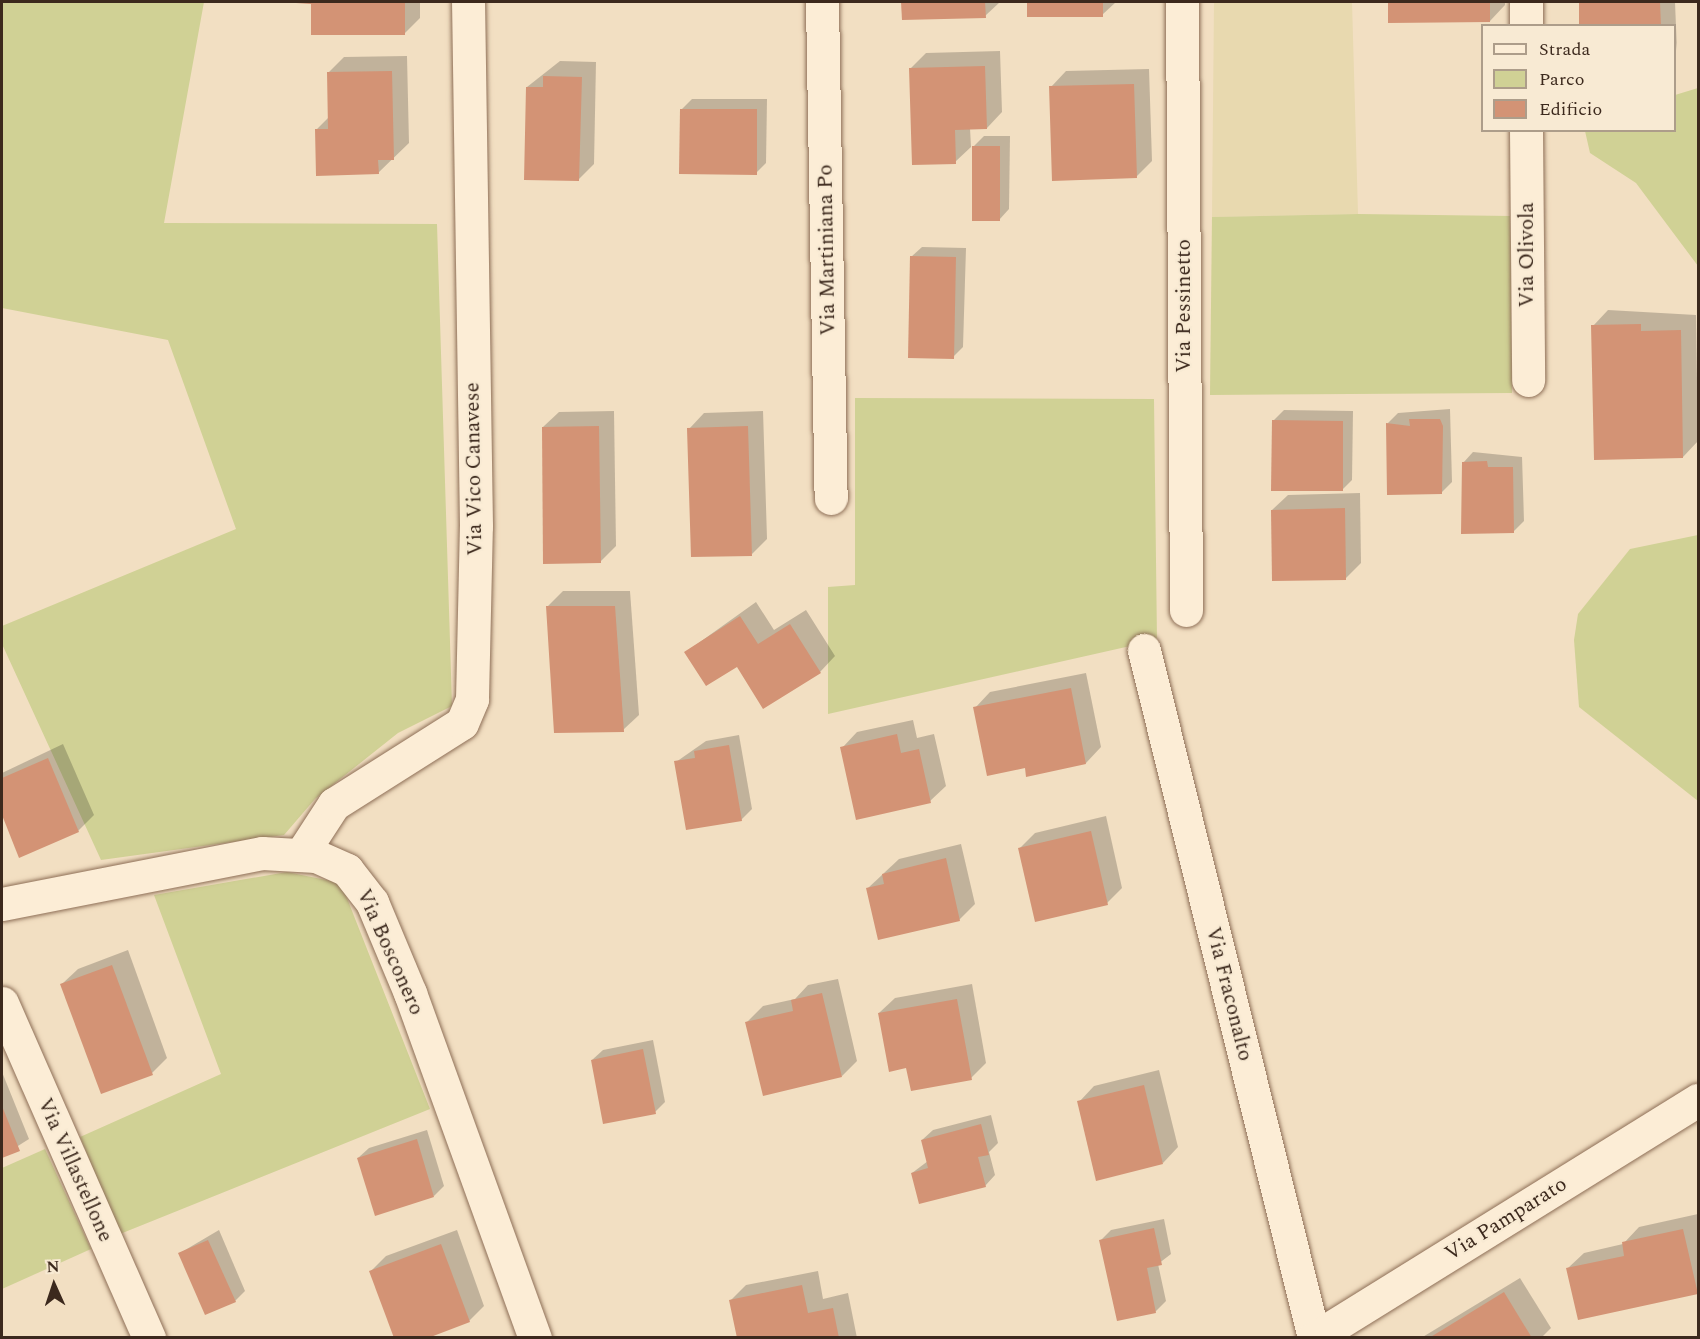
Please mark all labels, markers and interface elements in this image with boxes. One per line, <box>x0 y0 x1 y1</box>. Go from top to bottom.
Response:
legend <box>1481 24 1676 132</box>
text: Strada <box>1539 36 1590 63</box>
text: Parco <box>1539 66 1584 93</box>
text: Edificio <box>1539 96 1602 123</box>
street label: Via Martiniana Po <box>813 164 841 336</box>
street label: Via Olivola <box>1514 202 1540 308</box>
street label: Via Pessinetto <box>1171 239 1197 373</box>
street label: Via Vico Canavese <box>460 382 488 556</box>
street label: Via Bosconero <box>351 885 429 1019</box>
street label: Via Fraconalto <box>1200 924 1258 1064</box>
street label: Via Villastellone <box>32 1094 118 1246</box>
street label: Via Pamparato <box>1440 1172 1572 1266</box>
north arrow <box>24 1255 84 1315</box>
text: N <box>46 1255 60 1279</box>

